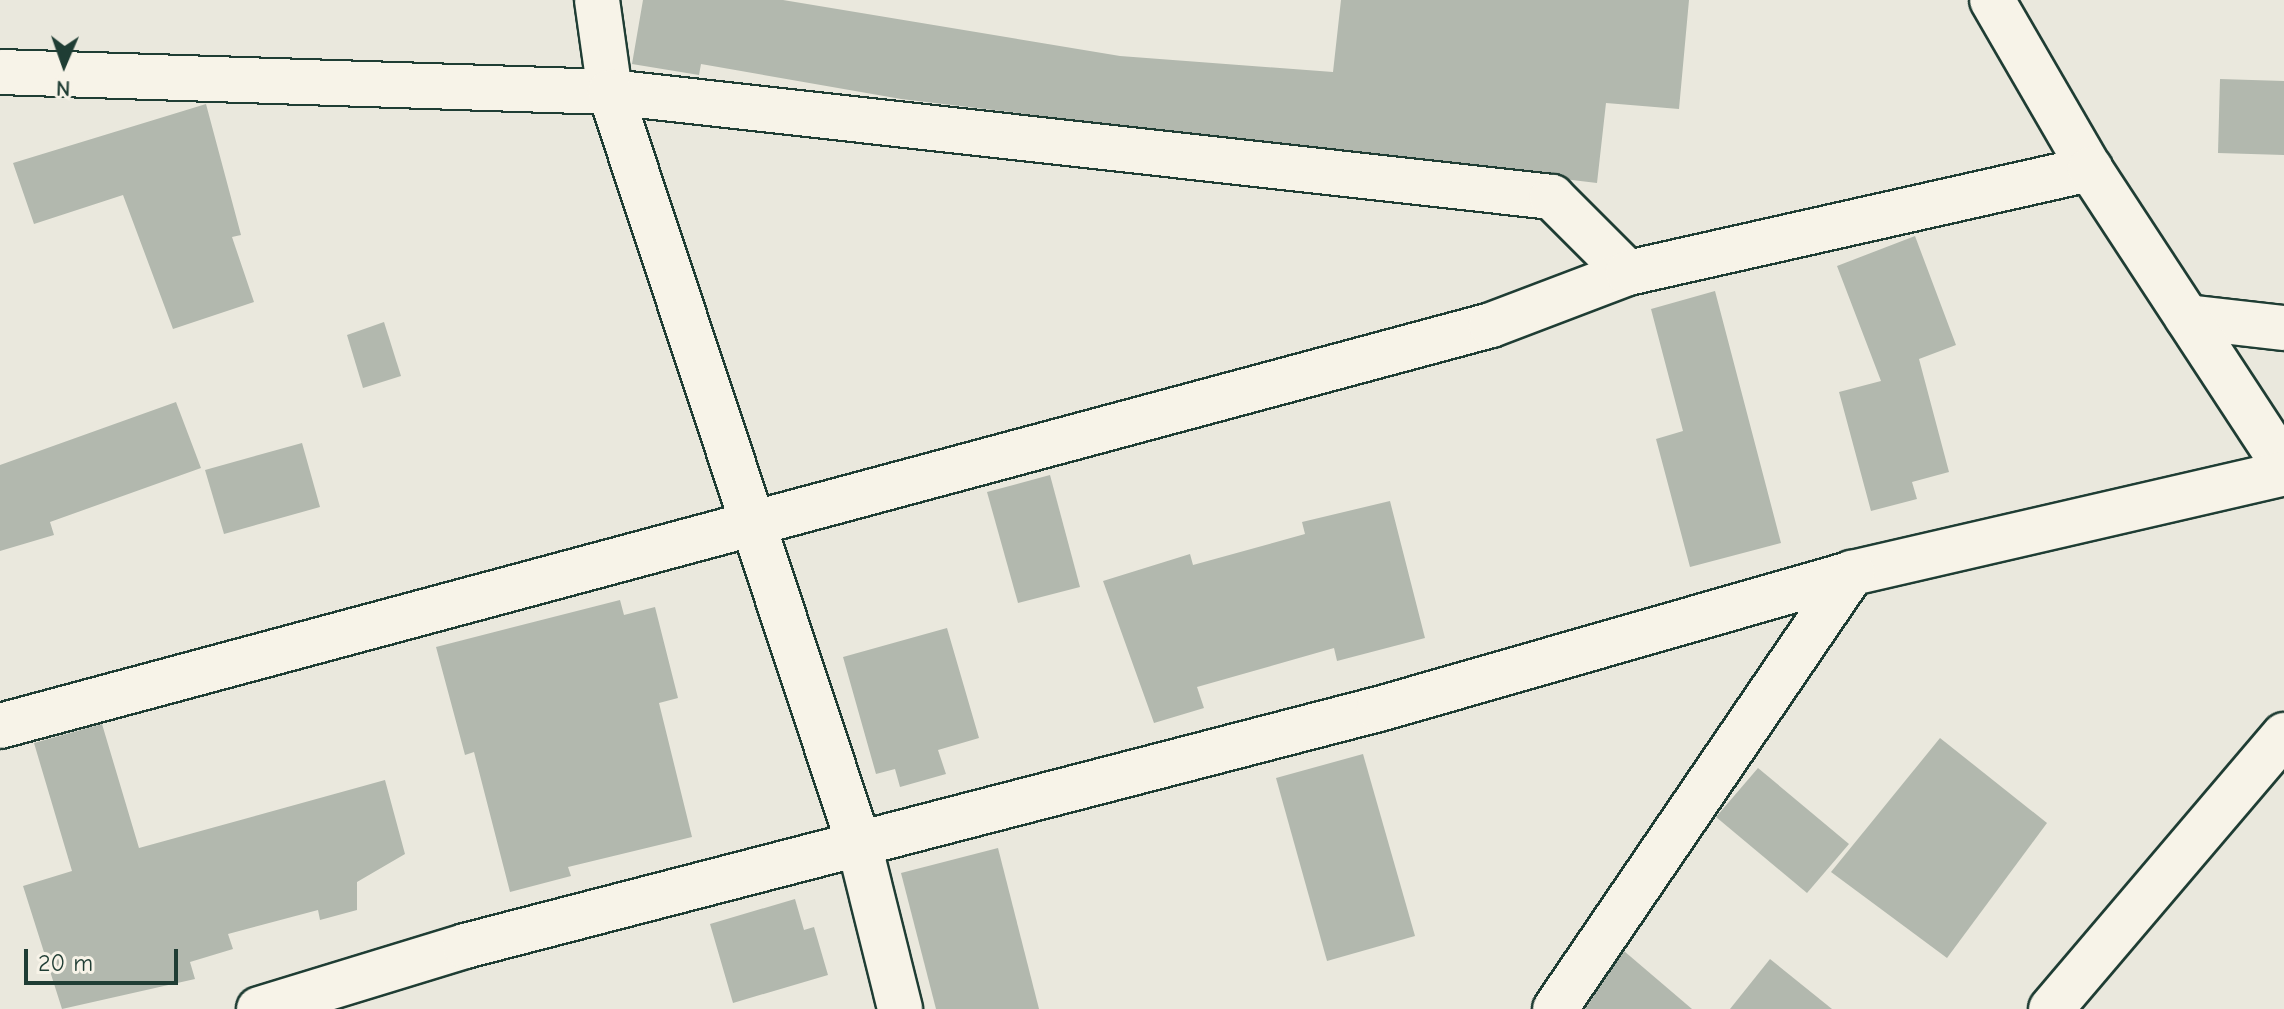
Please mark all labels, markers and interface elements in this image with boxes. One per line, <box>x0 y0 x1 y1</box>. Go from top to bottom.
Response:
north arrow <box>24 24 104 104</box>
text: N <box>56 75 71 101</box>
scale bar <box>28 933 182 983</box>
text: 20 m <box>38 949 93 977</box>

